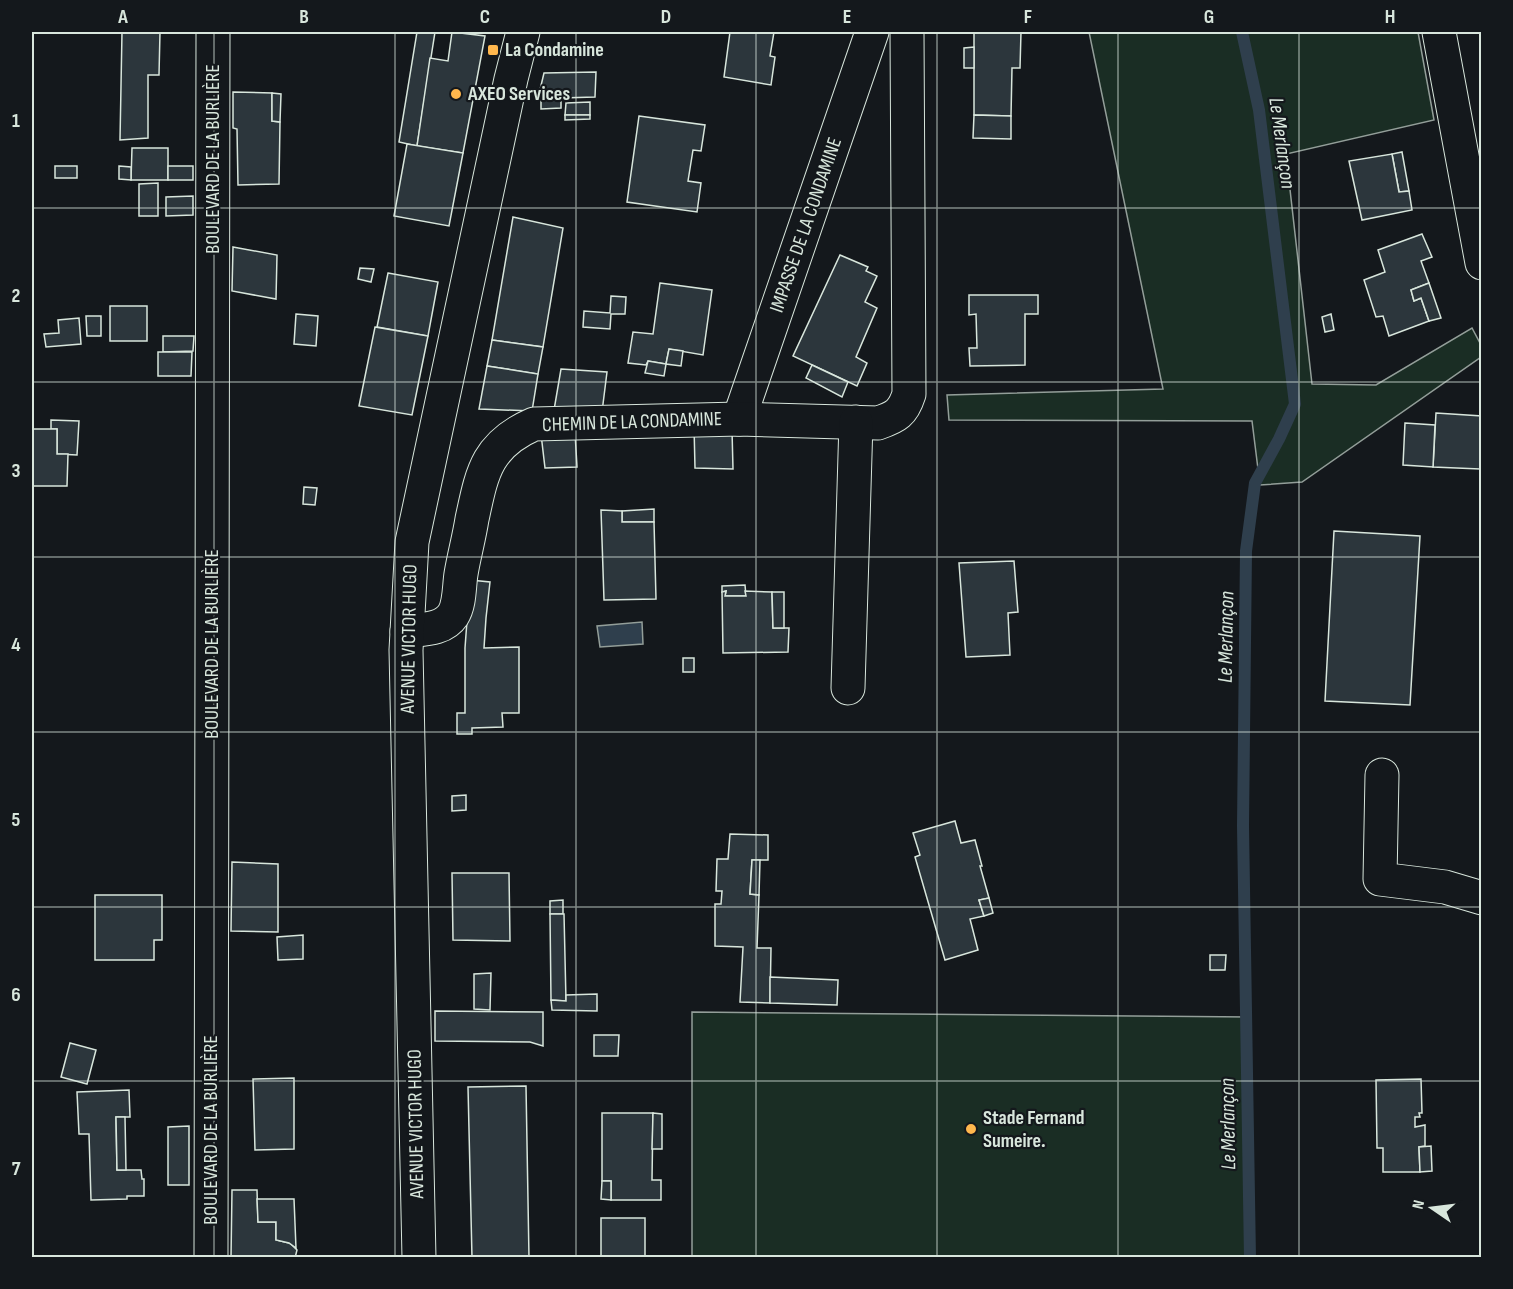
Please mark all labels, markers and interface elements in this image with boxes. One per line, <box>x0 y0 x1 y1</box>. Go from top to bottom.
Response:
text: A <box>117 5 128 29</box>
text: B <box>299 5 309 29</box>
text: C <box>480 5 490 29</box>
text: D <box>661 5 671 29</box>
text: E <box>843 5 851 29</box>
text: F <box>1024 5 1032 29</box>
text: G <box>1204 5 1214 29</box>
text: H <box>1385 5 1395 29</box>
place label: La Condamine <box>505 38 604 62</box>
marker: La Condamine <box>486 43 500 57</box>
street label: BOULEVARD DE LA BURLIÈRE <box>201 64 225 254</box>
place label: AXEO Services <box>467 82 570 106</box>
marker: AXEO Services <box>449 87 463 101</box>
water label: Le Merlançon <box>1263 96 1301 190</box>
text: 1 <box>12 109 20 133</box>
street label: IMPASSE DE LA CONDAMINE <box>765 134 847 316</box>
text: 2 <box>12 284 20 308</box>
street label: CHEMIN DE LA CONDAMINE <box>542 407 722 437</box>
text: 3 <box>12 459 21 483</box>
street label: BOULEVARD DE LA BURLIÈRE <box>200 549 224 739</box>
street label: AVENUE VICTOR HUGO <box>396 564 422 715</box>
water label: Le Merlançon <box>1213 591 1239 683</box>
text: 4 <box>11 633 21 657</box>
text: 5 <box>12 808 21 832</box>
text: 6 <box>11 983 21 1007</box>
street label: BOULEVARD DE LA BURLIÈRE <box>199 1035 223 1225</box>
street label: AVENUE VICTOR HUGO <box>403 1049 429 1200</box>
water label: Le Merlançon <box>1215 1078 1241 1170</box>
place label: Stade Fernand Sumeire. <box>983 1106 1085 1153</box>
marker: Stade Fernand Sumeire. <box>964 1122 978 1136</box>
text: 7 <box>12 1157 21 1181</box>
north arrow <box>1402 1178 1462 1238</box>
text: N <box>1409 1198 1429 1211</box>

